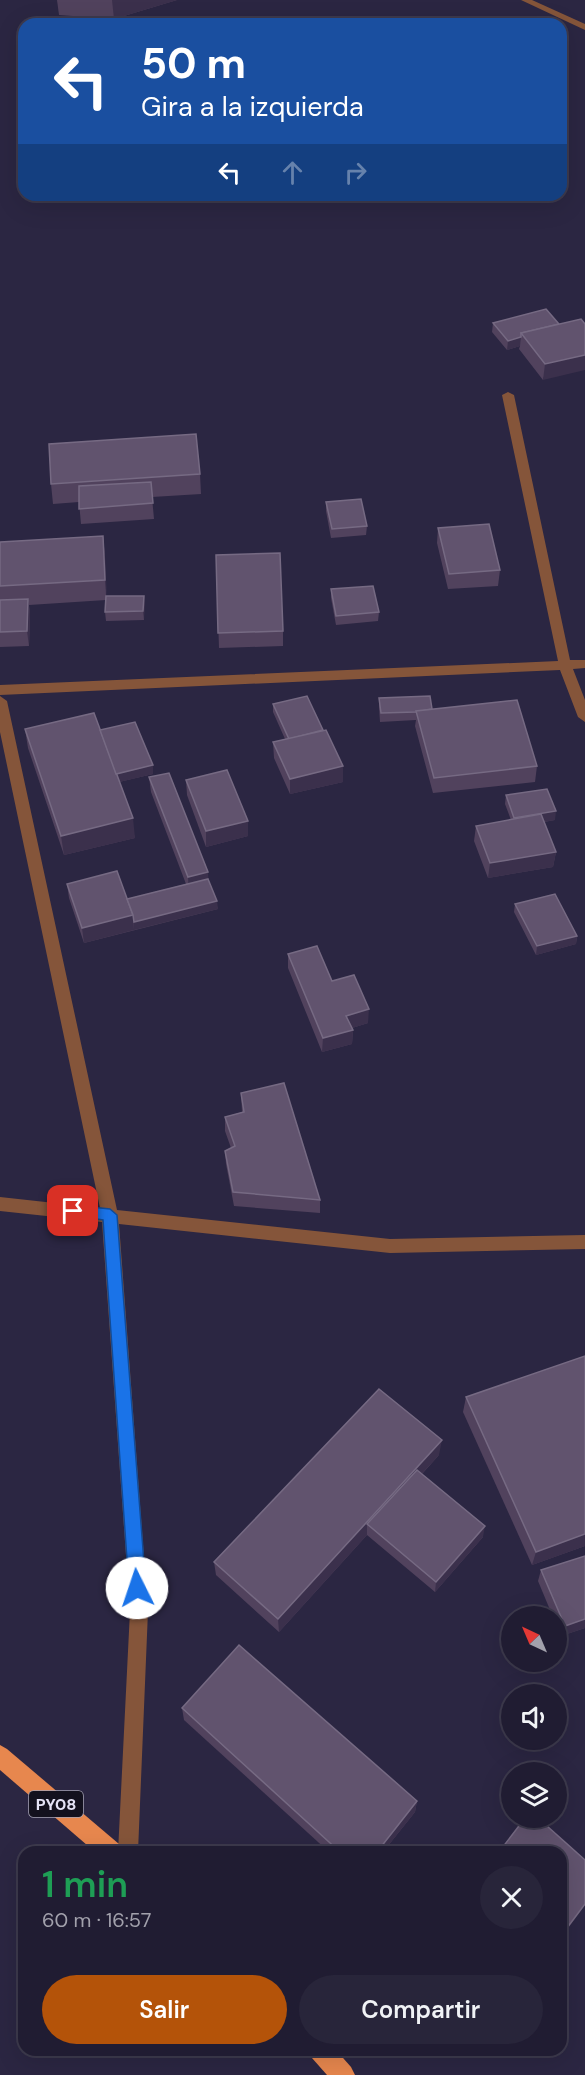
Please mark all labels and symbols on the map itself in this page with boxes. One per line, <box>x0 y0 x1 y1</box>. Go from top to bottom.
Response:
pin <box>47 1185 98 1236</box>
position arrow <box>105 1556 169 1620</box>
north arrow <box>501 1606 567 1672</box>
road number: PY08 <box>29 1791 83 1817</box>

